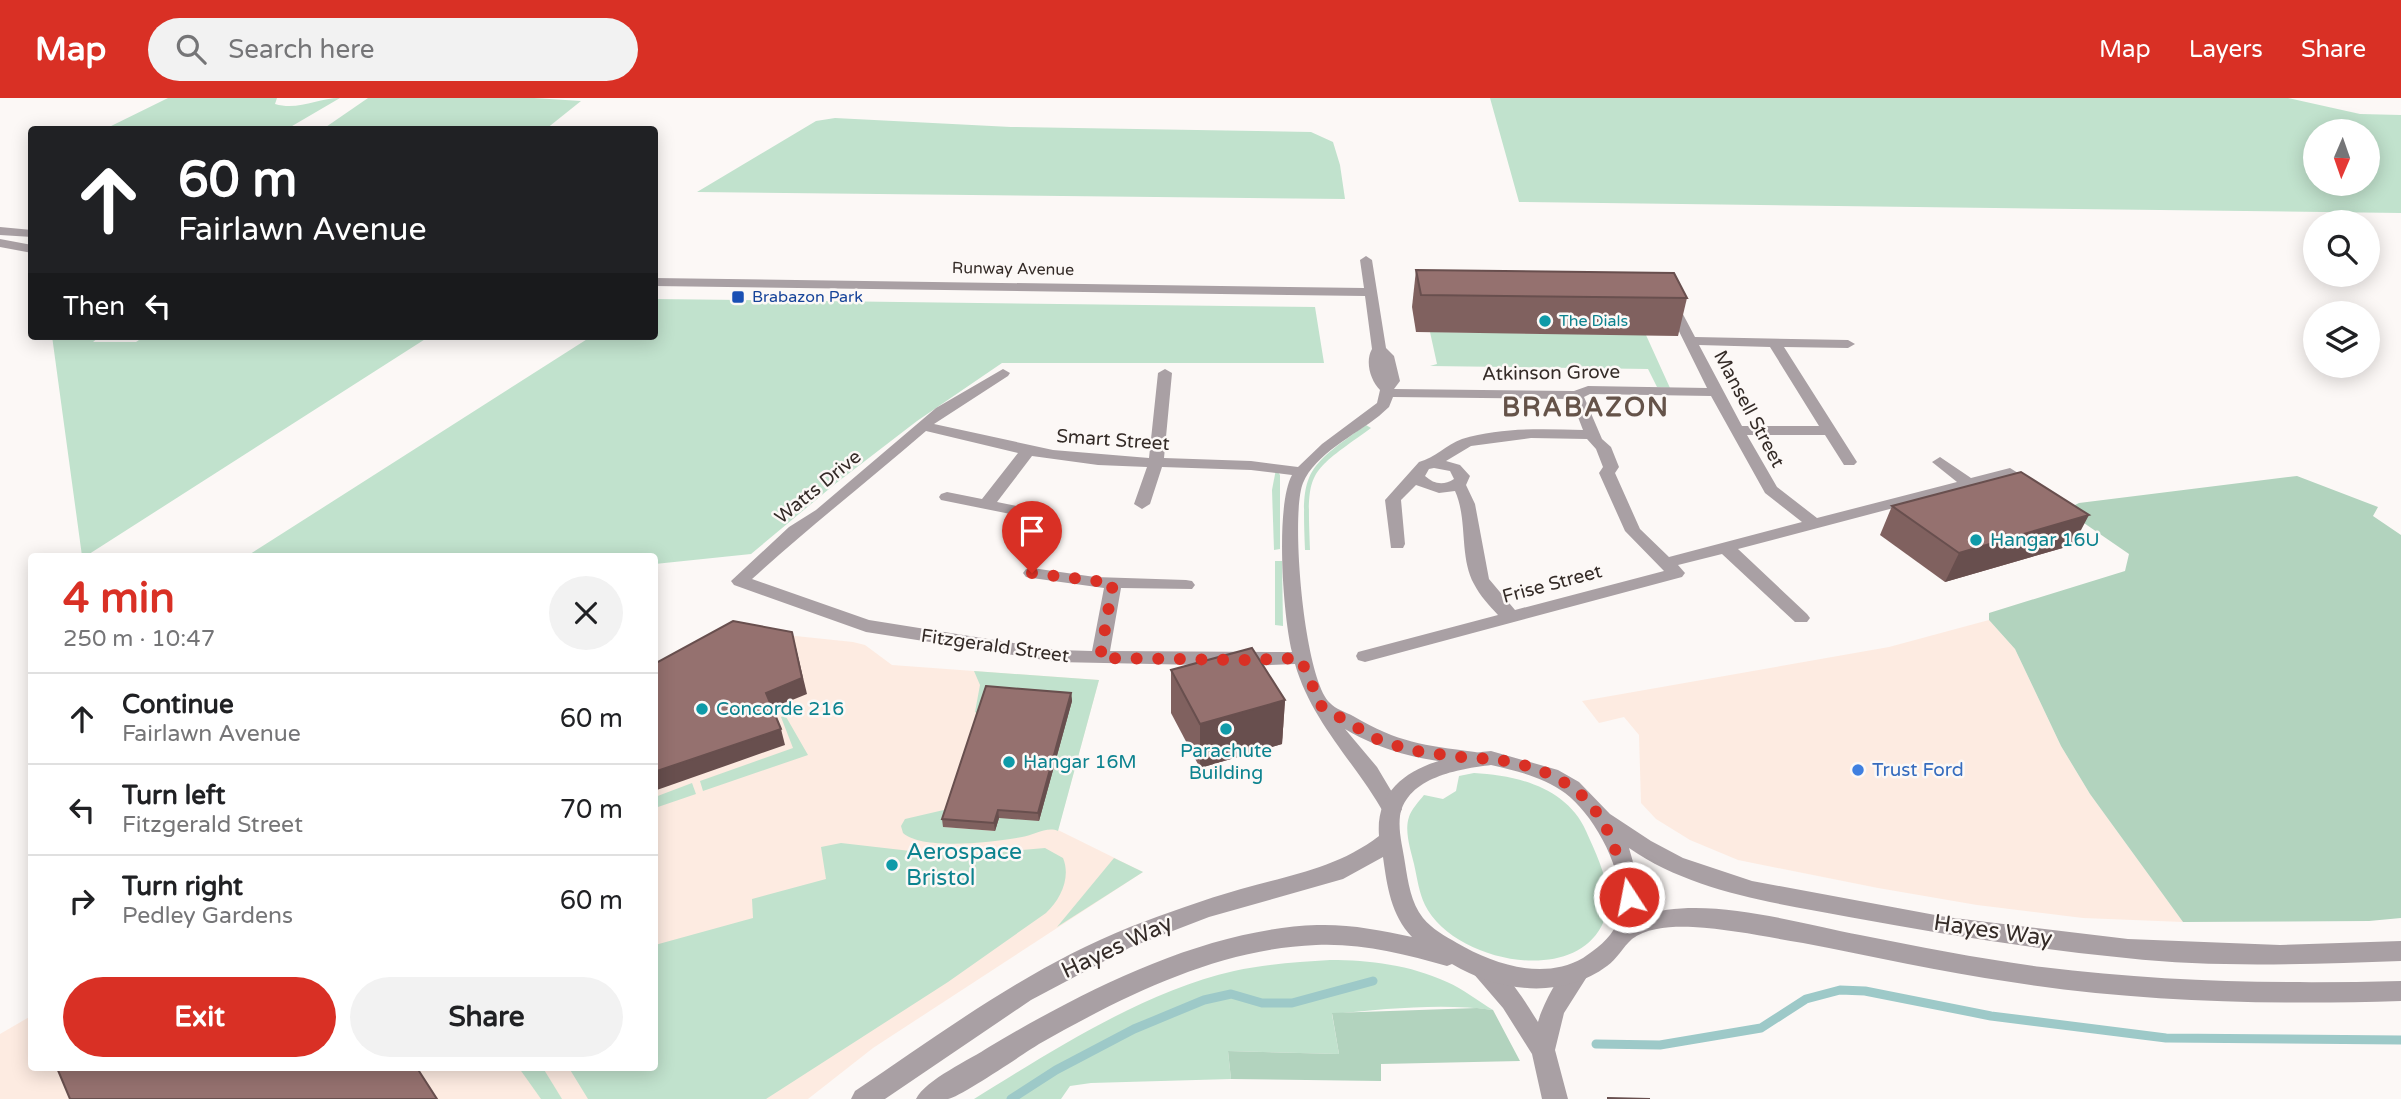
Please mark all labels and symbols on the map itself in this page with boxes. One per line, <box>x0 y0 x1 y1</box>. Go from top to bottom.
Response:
north arrow <box>2303 119 2380 196</box>
street label: Runway Avenue <box>952 258 1074 280</box>
place label: Brabazon Park <box>752 287 863 307</box>
marker: Brabazon Park <box>730 289 746 305</box>
place label: The Dials <box>1559 311 1628 331</box>
marker: The Dials <box>1537 313 1553 329</box>
street label: Mansell Street <box>1709 347 1789 471</box>
street label: Atkinson Grove <box>1482 361 1620 385</box>
district label: BRABAZON <box>1502 392 1670 423</box>
street label: Smart Street <box>1056 425 1170 455</box>
street label: Watts Drive <box>771 446 865 528</box>
pin <box>1002 501 1062 573</box>
place label: Hangar 16U <box>1990 529 2100 551</box>
marker: Hangar 16U <box>1968 532 1984 548</box>
street label: Frise Street <box>1500 560 1604 608</box>
street label: Fitzgerald Street <box>919 625 1071 667</box>
place label: Concorde 216 <box>716 698 844 720</box>
marker: Concorde 216 <box>694 701 710 717</box>
marker: Parachute Building <box>1218 721 1234 737</box>
place label: Parachute Building <box>1180 740 1272 784</box>
place label: Hangar 16M <box>1023 751 1137 773</box>
marker: Hangar 16M <box>1001 754 1017 770</box>
place label: Trust Ford <box>1872 759 1964 781</box>
marker: Trust Ford <box>1850 762 1866 778</box>
place label: Aerospace Bristol <box>906 838 1022 892</box>
marker: Aerospace Bristol <box>884 857 900 873</box>
position arrow <box>1592 860 1666 934</box>
street label: Hayes Way <box>1057 909 1177 985</box>
street label: Hayes Way <box>1932 909 2054 953</box>

